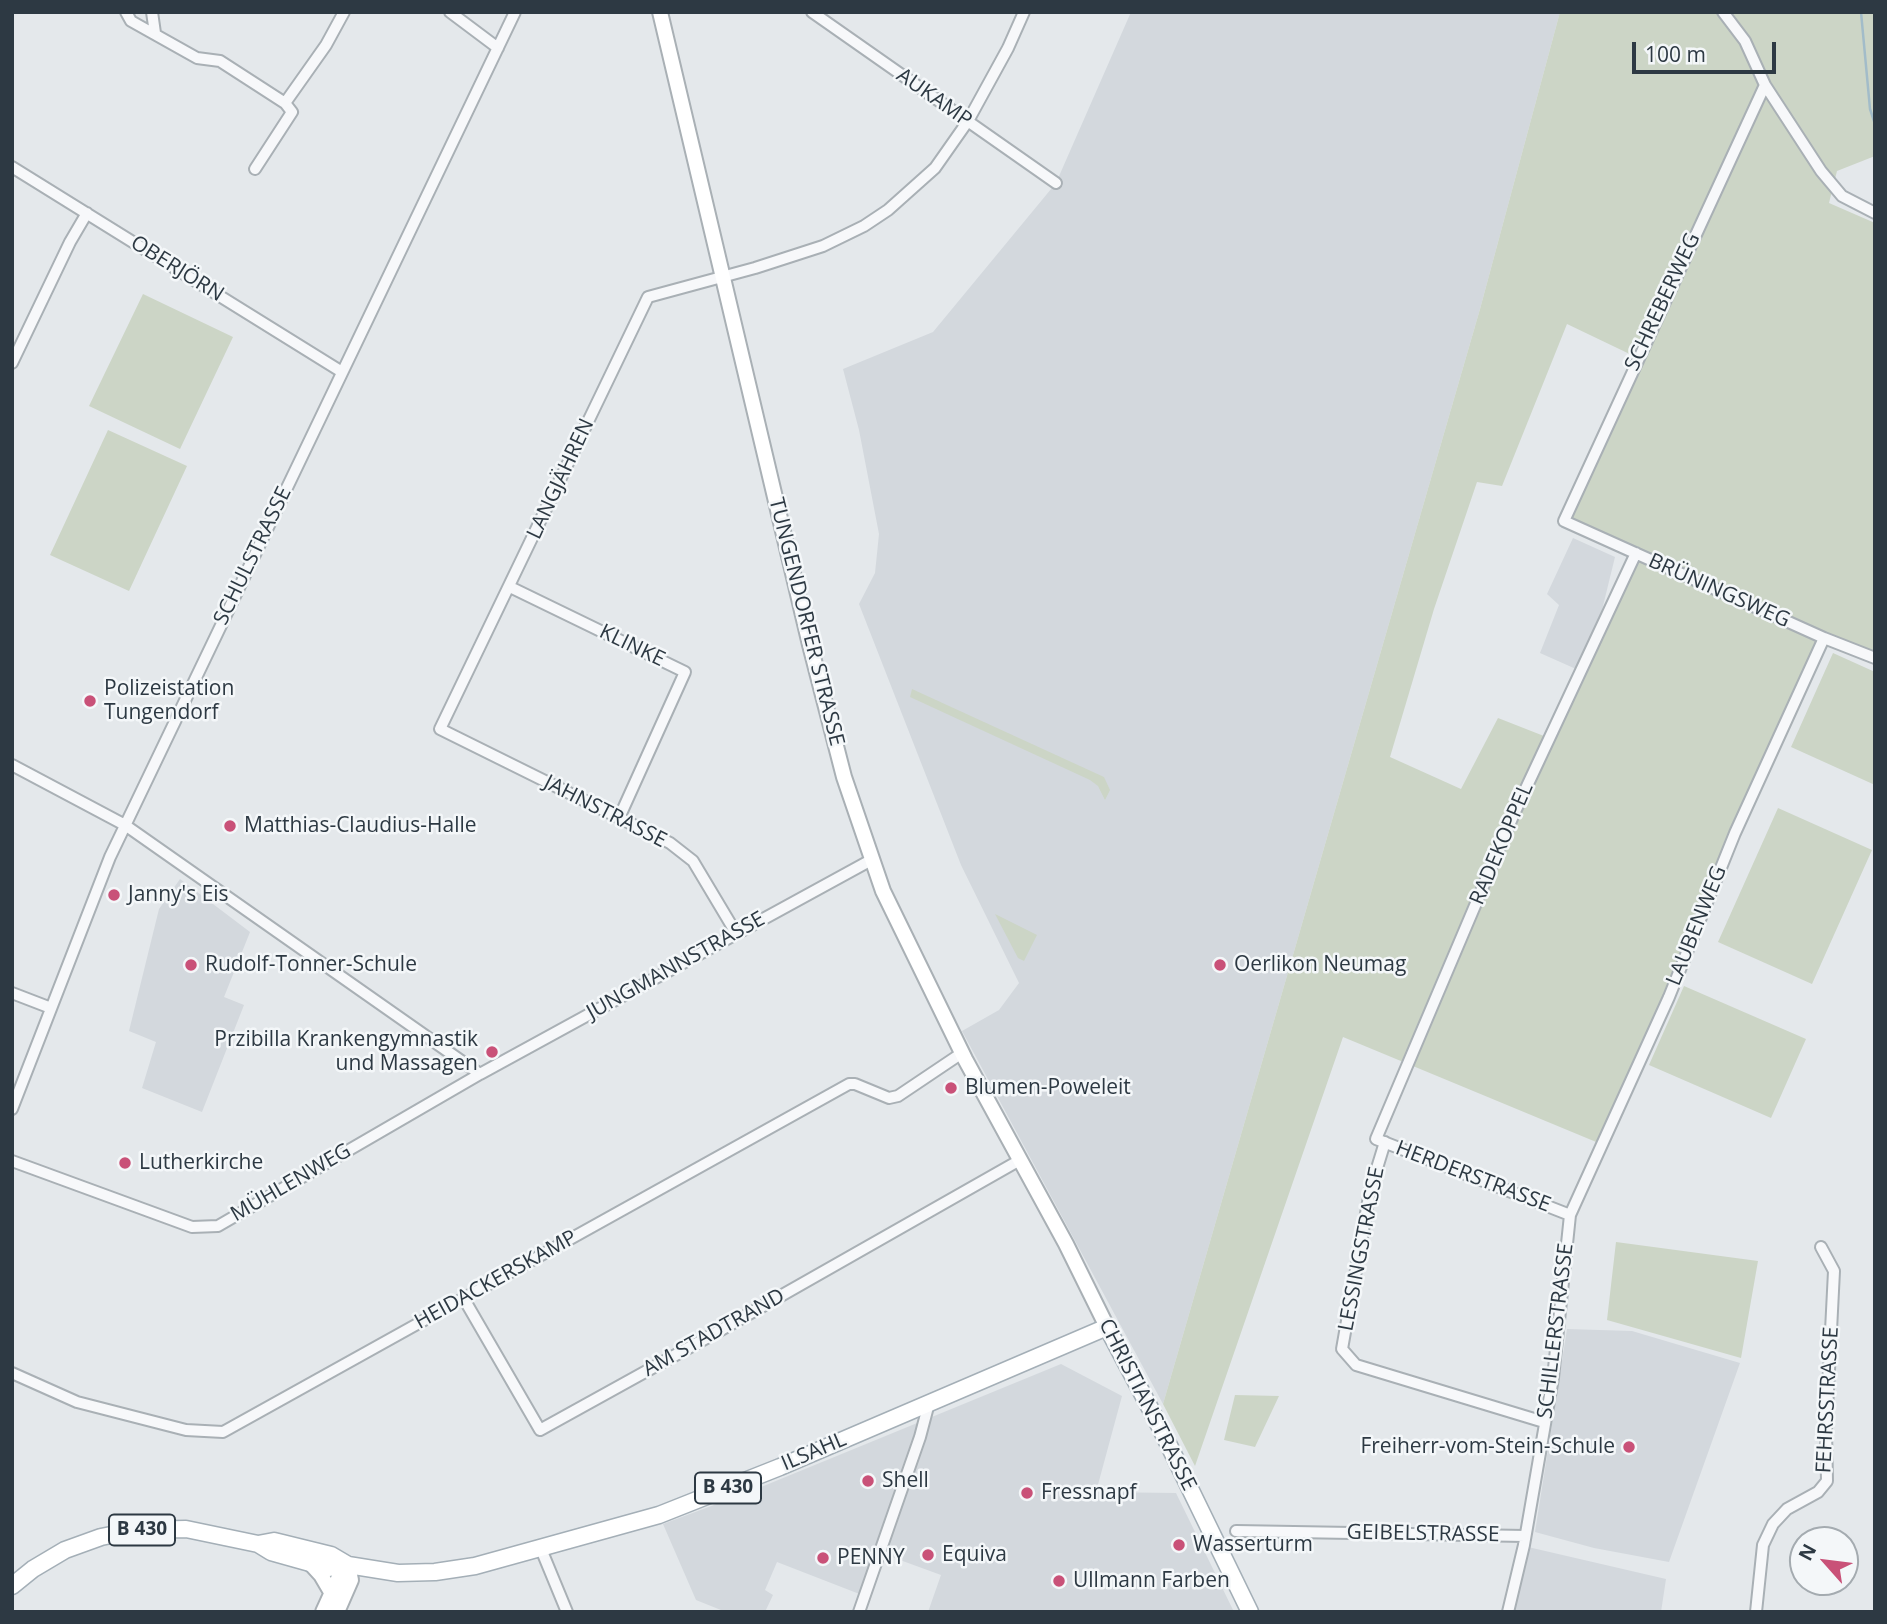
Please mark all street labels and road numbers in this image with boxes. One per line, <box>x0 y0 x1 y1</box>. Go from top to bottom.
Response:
street label: AUKAMP <box>891 63 977 133</box>
street label: SCHREBERWEG <box>1620 229 1706 375</box>
street label: OBERJÖRN <box>126 230 228 308</box>
street label: LANGJÄHREN <box>522 415 600 543</box>
street label: SCHULSTRASSE <box>209 483 297 629</box>
street label: TUNGENDORFER STRASSE <box>763 495 849 749</box>
street label: BRÜNINGSWEG <box>1644 548 1794 634</box>
street label: KLINKE <box>595 619 669 673</box>
street label: JAHNSTRASSE <box>539 770 671 854</box>
street label: RADEKOPPEL <box>1465 779 1539 909</box>
street label: LAUBENWEG <box>1662 862 1732 990</box>
street label: JUNGMANNSTRASSE <box>583 907 769 1025</box>
street label: HERDERSTRASSE <box>1392 1136 1554 1218</box>
street label: MÜHLENWEG <box>226 1138 356 1228</box>
street label: LESSINGSTRASSE <box>1334 1165 1390 1333</box>
street label: HEIDACKERSKAMP <box>411 1225 581 1335</box>
street label: SCHILLERSTRASSE <box>1533 1242 1579 1420</box>
street label: AM STADTRAND <box>639 1284 789 1382</box>
street label: CHRISTIANSTRASSE <box>1093 1315 1201 1495</box>
street label: FEHRSSTRASSE <box>1812 1326 1844 1474</box>
street label: ILSAHL <box>778 1427 850 1477</box>
road number: B 430 <box>695 1472 761 1504</box>
road number: B 430 <box>109 1514 175 1546</box>
street label: GEIBELSTRASSE <box>1346 1520 1500 1548</box>

